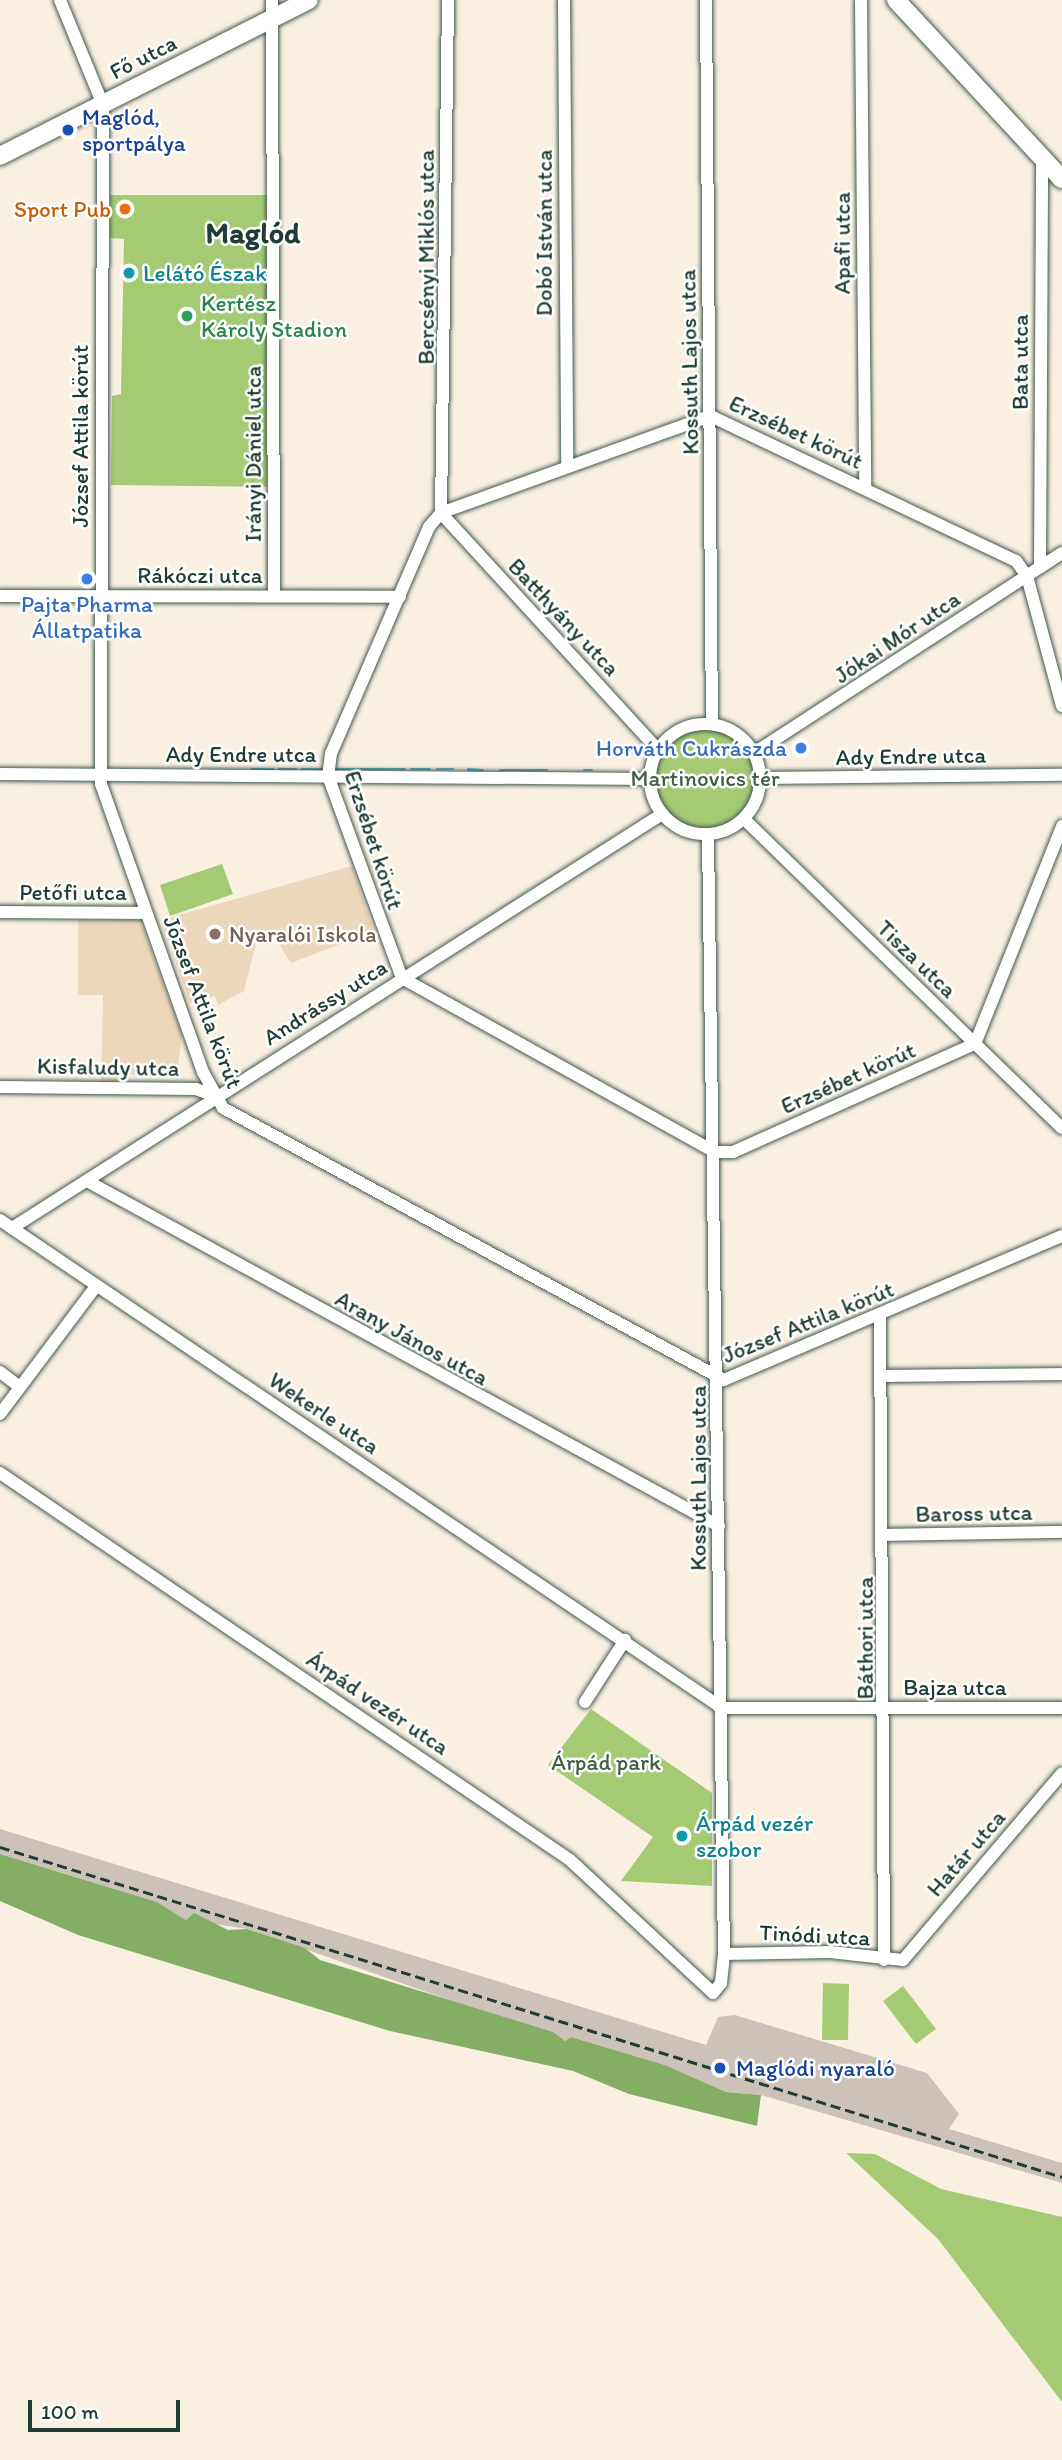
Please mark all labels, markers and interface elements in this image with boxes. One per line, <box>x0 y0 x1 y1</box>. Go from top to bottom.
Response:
street label: Fő utca <box>105 29 181 85</box>
place label: Maglód, sportpálya <box>82 103 186 157</box>
marker: Maglód, sportpálya <box>60 122 76 138</box>
street label: Dobó István utca <box>530 149 558 317</box>
street label: Bercsényi Miklós utca <box>412 150 440 364</box>
street label: Apafi utca <box>828 192 856 294</box>
place label: Sport Pub <box>14 195 111 223</box>
marker: Sport Pub <box>117 201 133 217</box>
district label: Maglód <box>206 215 300 251</box>
place label: Lelátó Észak <box>143 259 267 287</box>
marker: Lelátó Észak <box>121 265 137 281</box>
street label: Kossuth Lajos utca <box>674 269 704 455</box>
place label: Kertész Károly Stadion <box>201 289 348 343</box>
marker: Kertész Károly Stadion <box>179 308 195 324</box>
street label: Bata utca <box>1006 314 1034 410</box>
street label: József Attila körút <box>66 345 94 527</box>
street label: Irányi Dániel utca <box>239 366 267 542</box>
street label: Erzsébet körút <box>725 389 867 475</box>
street label: Batthyány utca <box>503 553 625 681</box>
street label: Rákóczi utca <box>138 561 262 589</box>
marker: Pajta Pharma Állatpatika <box>79 571 95 587</box>
street label: Jókai Mór utca <box>829 585 965 689</box>
place label: Pajta Pharma Állatpatika <box>21 590 153 644</box>
place label: Horváth Cukrászda <box>596 734 787 762</box>
street label: Ady Endre utca <box>166 740 316 768</box>
marker: Horváth Cukrászda <box>793 740 809 756</box>
street label: Ady Endre utca <box>836 741 986 771</box>
park label: Martinovics tér <box>630 764 780 792</box>
street label: Erzsébet körút <box>339 767 409 913</box>
street label: Petőfi utca <box>20 878 126 906</box>
street label: József Attila körút <box>158 912 248 1092</box>
street label: Tisza utca <box>872 915 962 1003</box>
place label: Nyaralói Iskola <box>229 920 377 948</box>
marker: Nyaralói Iskola <box>207 926 223 942</box>
street label: Andrássy utca <box>258 953 392 1051</box>
street label: Erzsébet körút <box>777 1036 919 1120</box>
street label: Kisfaludy utca <box>37 1052 179 1082</box>
street label: József Attila körút <box>719 1275 897 1369</box>
street label: Arany János utca <box>331 1285 493 1391</box>
street label: Wekerle utca <box>264 1366 384 1460</box>
street label: Kossuth Lajos utca <box>684 1385 712 1571</box>
street label: Baross utca <box>915 1498 1033 1528</box>
street label: Báthori utca <box>851 1577 879 1699</box>
street label: Árpád vezér utca <box>302 1645 454 1761</box>
street label: Bajza utca <box>904 1673 1006 1701</box>
park label: Árpád park <box>551 1748 661 1776</box>
street label: Határ utca <box>921 1804 1011 1902</box>
place label: Árpád vezér szobor <box>696 1809 813 1863</box>
marker: Árpád vezér szobor <box>674 1828 690 1844</box>
street label: Tinódi utca <box>759 1918 871 1952</box>
place label: Maglódi nyaraló <box>736 2054 894 2082</box>
marker: Maglódi nyaraló <box>710 2058 730 2078</box>
scale bar <box>32 2386 184 2430</box>
text: 100 m <box>41 2399 99 2424</box>

